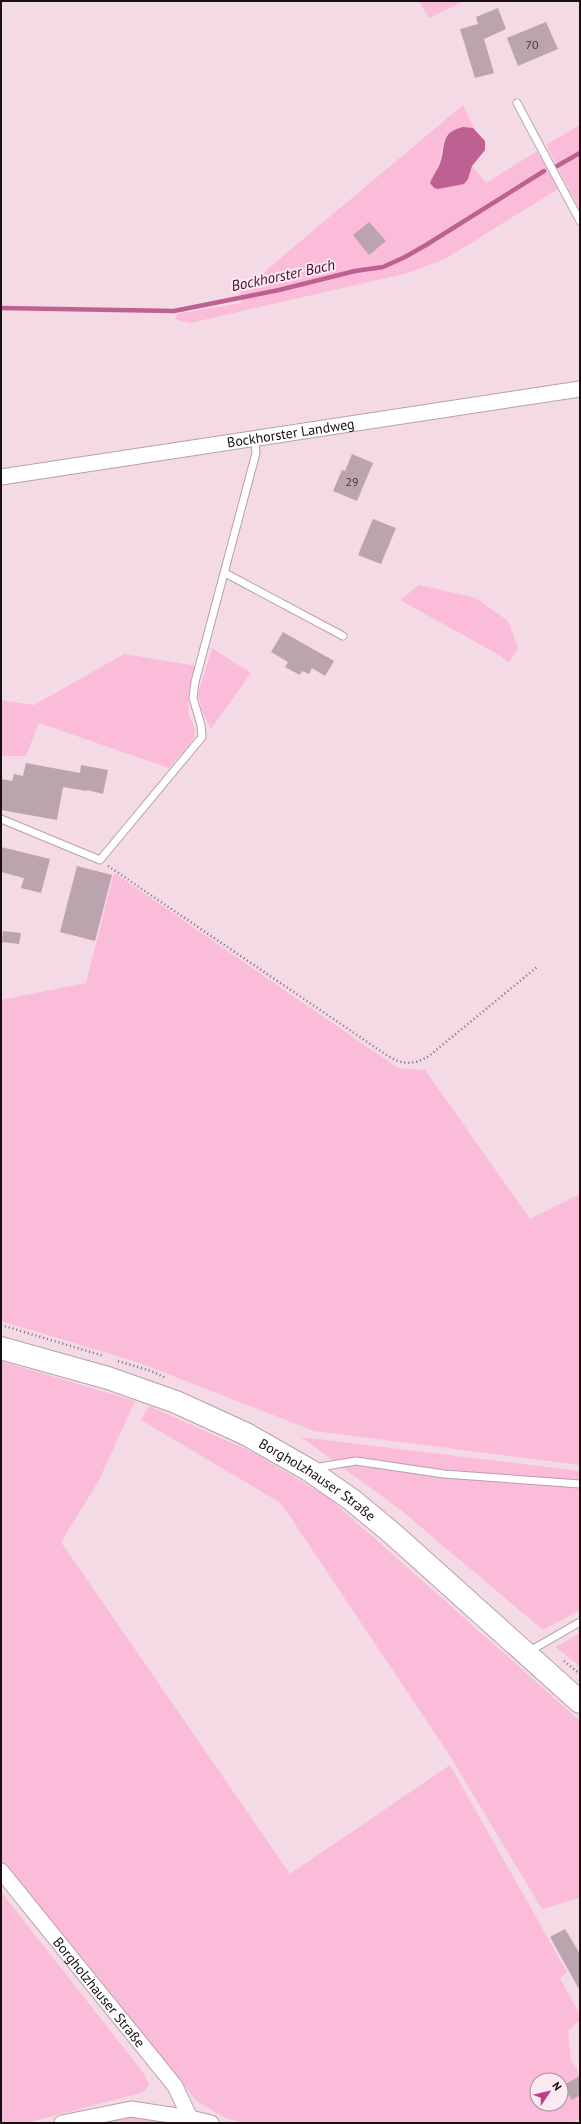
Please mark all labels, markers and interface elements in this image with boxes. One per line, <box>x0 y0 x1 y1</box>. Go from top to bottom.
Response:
house number: 70 <box>525 37 539 52</box>
water label: Bockhorster Bach <box>229 255 337 295</box>
street label: Bockhorster Landweg <box>226 414 356 452</box>
house number: 29 <box>345 474 359 489</box>
street label: Borgholzhauser Straße <box>256 1434 379 1525</box>
street label: Borgholzhauser Straße <box>49 1934 149 2051</box>
north arrow <box>529 2072 569 2112</box>
text: N <box>549 2079 565 2093</box>

